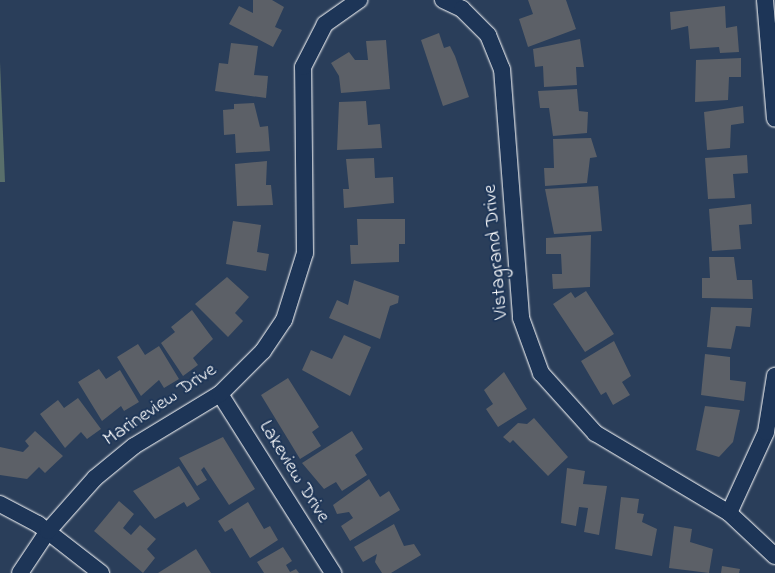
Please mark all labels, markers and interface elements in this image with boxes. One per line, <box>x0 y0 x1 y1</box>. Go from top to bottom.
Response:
street label: Vistagrand Drive <box>478 183 514 321</box>
street label: Marineview Drive <box>99 358 221 452</box>
street label: Lakeview Drive <box>253 416 335 528</box>

